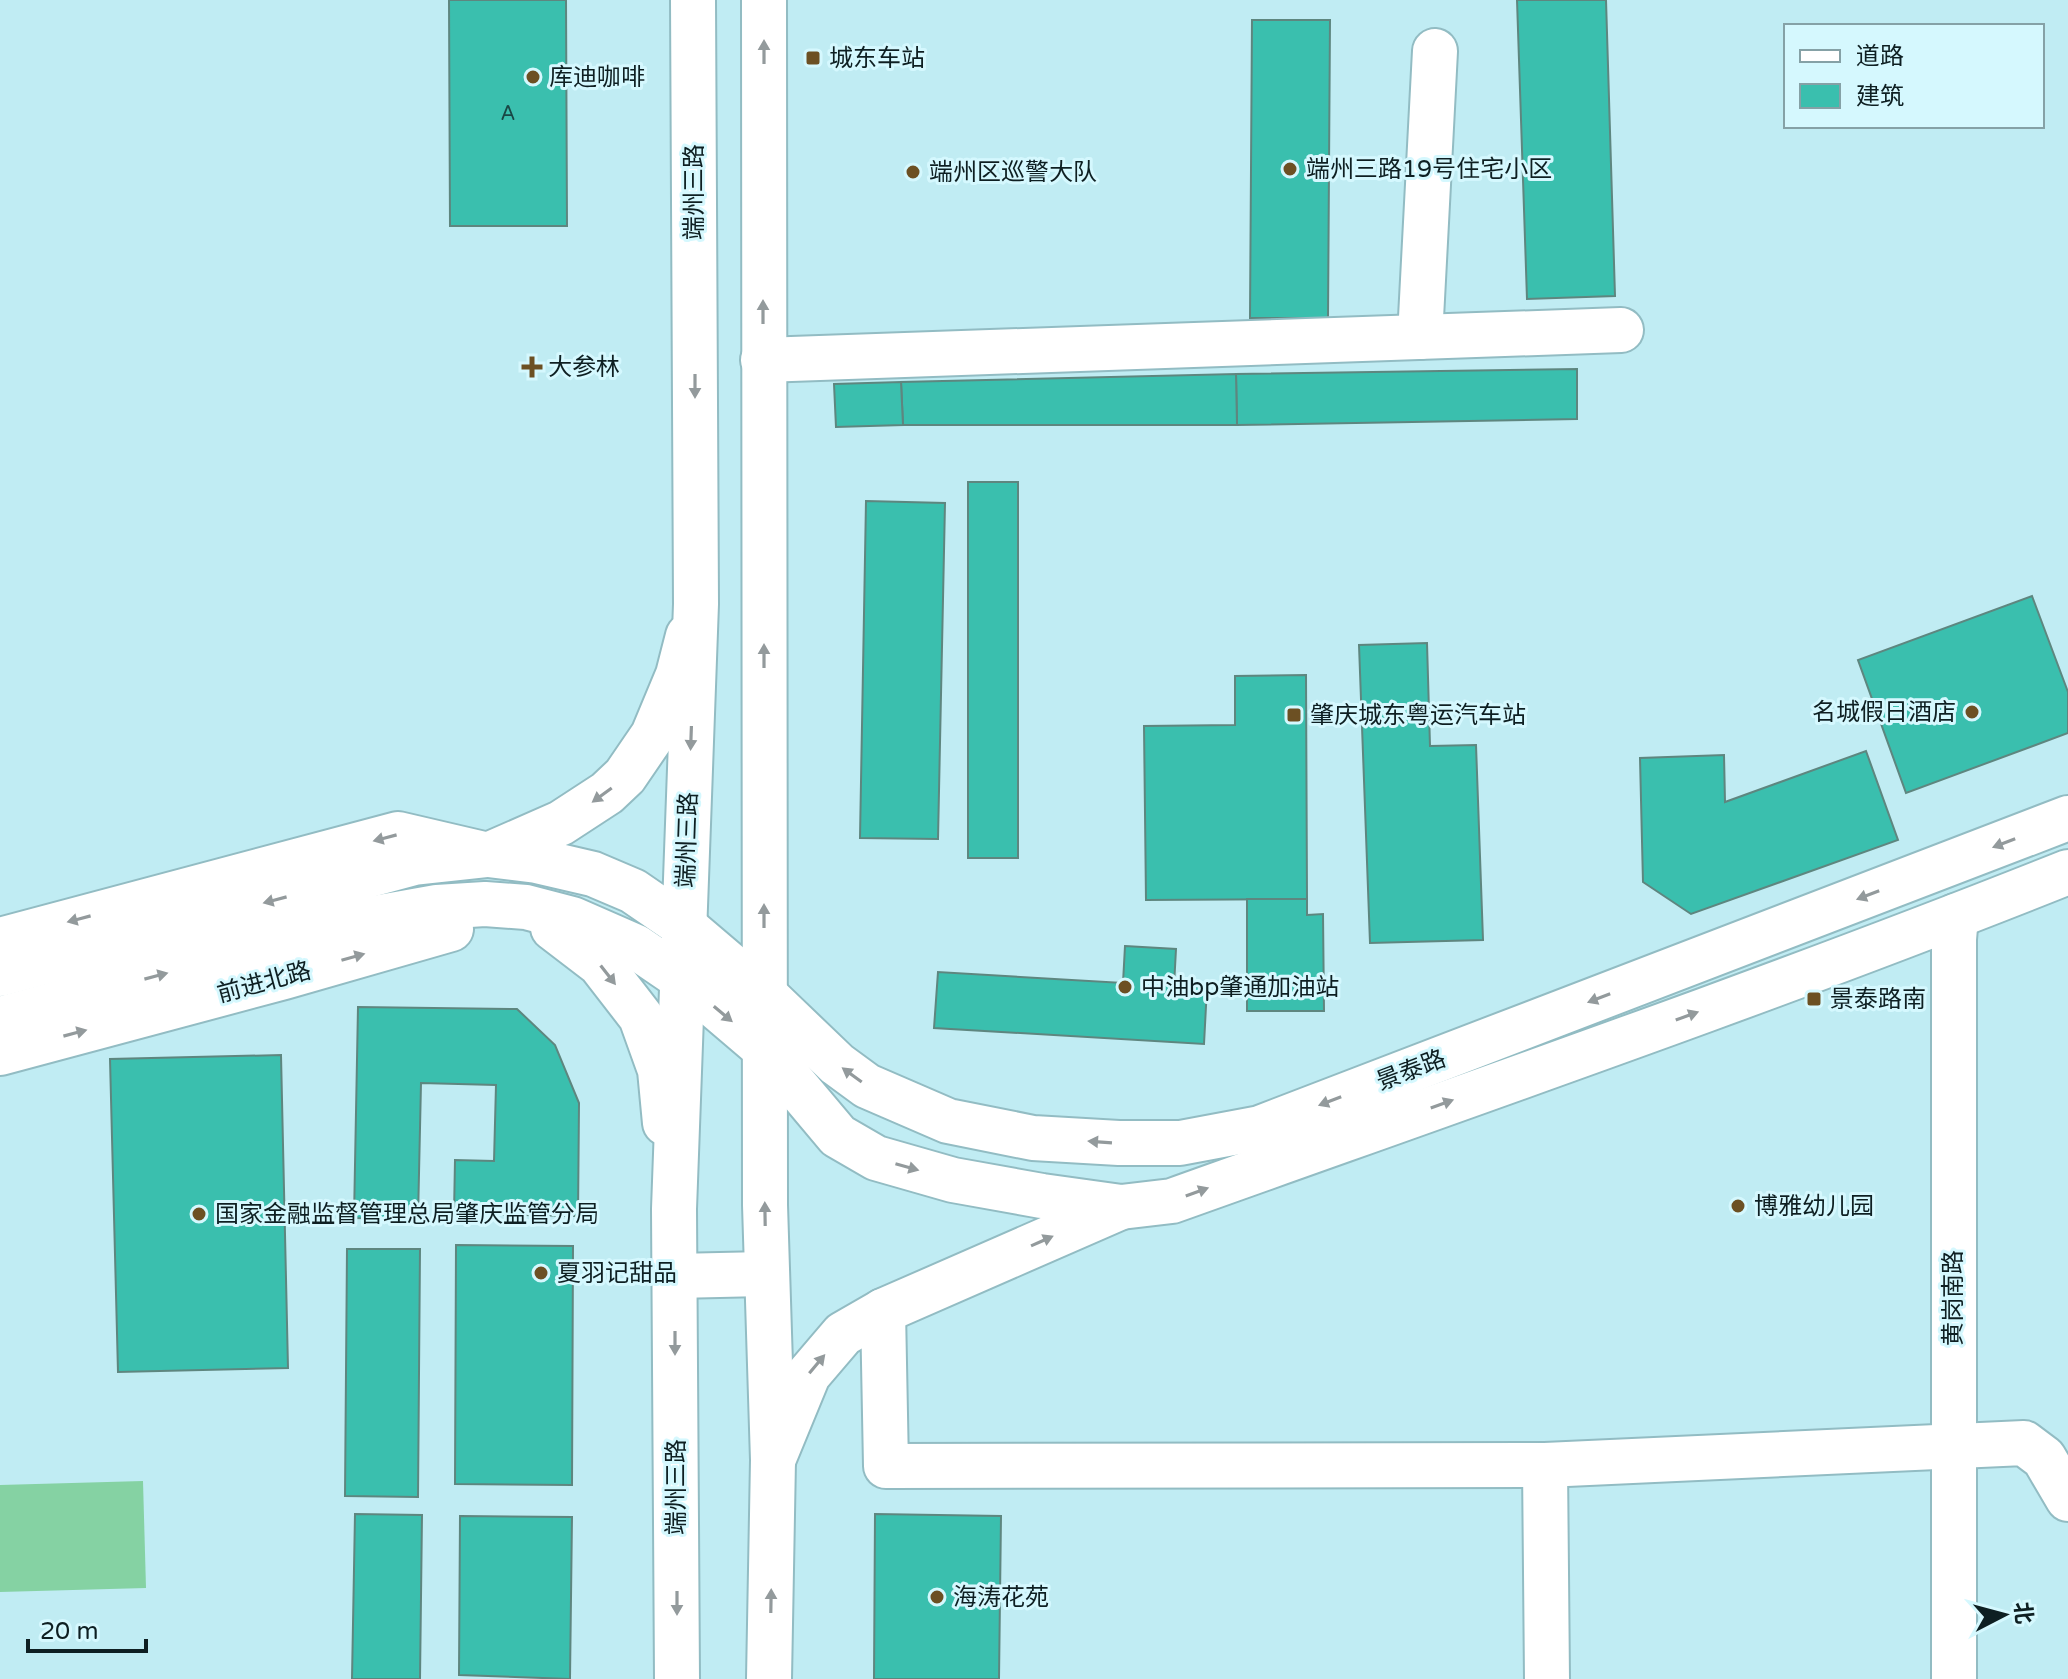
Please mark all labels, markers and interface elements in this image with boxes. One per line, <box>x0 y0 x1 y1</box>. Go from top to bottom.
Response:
legend <box>1784 24 2044 128</box>
one-way arrow <box>758 39 770 64</box>
text: 道路 <box>1856 42 1904 71</box>
place label: 城东车站 <box>829 44 925 73</box>
marker: 城东车站 <box>804 49 822 67</box>
place label: 库迪咖啡 <box>549 63 645 92</box>
marker: 库迪咖啡 <box>524 68 542 86</box>
text: 建筑 <box>1856 82 1904 111</box>
house number: A <box>501 102 515 126</box>
street label: 端州三路 <box>680 144 709 240</box>
place label: 端州三路19号住宅小区 <box>1306 155 1552 184</box>
place label: 端州区巡警大队 <box>929 158 1097 187</box>
marker: 端州三路19号住宅小区 <box>1281 160 1299 178</box>
marker: 端州区巡警大队 <box>904 163 922 181</box>
one-way arrow <box>757 299 769 324</box>
place label: 大参林 <box>548 353 620 382</box>
marker: 大参林 <box>523 358 541 376</box>
one-way arrow <box>689 374 701 399</box>
one-way arrow <box>758 643 770 668</box>
place label: 名城假日酒店 <box>1812 698 1956 727</box>
place label: 肇庆城东粤运汽车站 <box>1310 701 1526 730</box>
marker: 名城假日酒店 <box>1963 703 1981 721</box>
marker: 肇庆城东粤运汽车站 <box>1285 706 1303 724</box>
one-way arrow <box>685 726 698 751</box>
one-way arrow <box>591 787 613 803</box>
street label: 端州三路 <box>671 792 704 888</box>
one-way arrow <box>372 832 397 844</box>
one-way arrow <box>1992 837 2016 850</box>
one-way arrow <box>1856 889 1880 902</box>
one-way arrow <box>262 894 286 907</box>
one-way arrow <box>758 903 770 928</box>
one-way arrow <box>67 913 91 926</box>
one-way arrow <box>341 951 366 963</box>
street label: 前进北路 <box>214 956 314 1009</box>
one-way arrow <box>599 965 615 985</box>
one-way arrow <box>144 970 169 982</box>
place label: 中油bp肇通加油站 <box>1141 973 1339 1002</box>
marker: 中油bp肇通加油站 <box>1116 978 1134 996</box>
place label: 景泰路南 <box>1830 985 1926 1014</box>
marker: 景泰路南 <box>1805 990 1823 1008</box>
one-way arrow <box>1587 992 1611 1005</box>
one-way arrow <box>713 1005 733 1022</box>
one-way arrow <box>1675 1009 1699 1022</box>
one-way arrow <box>63 1027 88 1039</box>
street label: 景泰路 <box>1372 1044 1450 1097</box>
one-way arrow <box>841 1067 863 1083</box>
one-way arrow <box>1318 1095 1342 1108</box>
one-way arrow <box>1430 1097 1454 1110</box>
one-way arrow <box>1087 1135 1112 1148</box>
one-way arrow <box>895 1161 919 1174</box>
one-way arrow <box>1186 1185 1210 1198</box>
place label: 博雅幼儿园 <box>1754 1192 1874 1221</box>
marker: 博雅幼儿园 <box>1729 1197 1747 1215</box>
place label: 国家金融监督管理总局肇庆监管分局 <box>215 1200 599 1229</box>
one-way arrow <box>759 1201 772 1226</box>
marker: 国家金融监督管理总局肇庆监管分局 <box>190 1205 208 1223</box>
one-way arrow <box>1031 1235 1054 1248</box>
street label: 黄岗南路 <box>1939 1250 1968 1346</box>
place label: 夏羽记甜品 <box>557 1259 677 1288</box>
marker: 夏羽记甜品 <box>532 1264 550 1282</box>
one-way arrow <box>669 1331 681 1356</box>
one-way arrow <box>808 1355 825 1375</box>
street label: 端州三路 <box>662 1439 691 1535</box>
north arrow <box>1964 1575 2044 1655</box>
place label: 海涛花苑 <box>953 1583 1049 1612</box>
one-way arrow <box>764 1588 777 1613</box>
marker: 海涛花苑 <box>928 1588 946 1606</box>
one-way arrow <box>671 1591 683 1616</box>
text: 北 <box>2009 1601 2037 1625</box>
scale bar <box>28 1603 146 1653</box>
text: 20 m <box>40 1617 98 1646</box>

